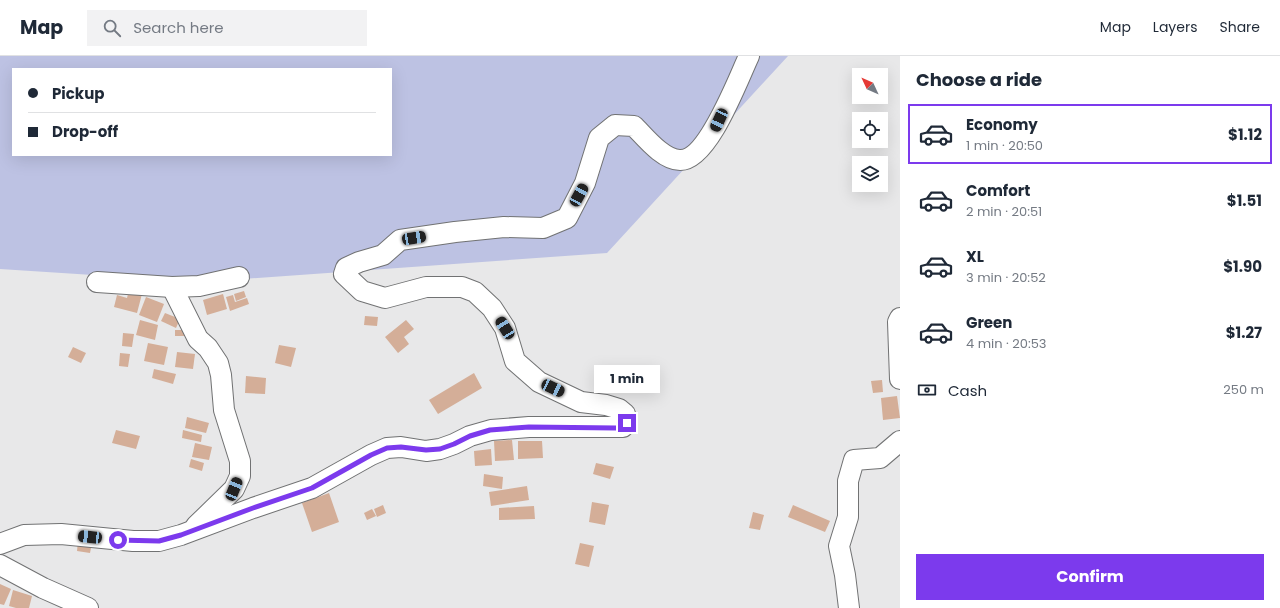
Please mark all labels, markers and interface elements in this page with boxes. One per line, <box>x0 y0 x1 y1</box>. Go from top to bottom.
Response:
search box <box>87 10 367 46</box>
text: Map <box>20 14 63 41</box>
icon: search <box>101 17 123 39</box>
text: Search here <box>133 17 224 38</box>
text: Map <box>1100 17 1131 37</box>
text: Layers <box>1153 17 1197 37</box>
text: Share <box>1219 17 1260 37</box>
text: Choose a ride <box>916 67 1042 92</box>
north arrow <box>852 68 888 104</box>
map controls <box>852 68 888 192</box>
text: Pickup <box>52 83 104 104</box>
car <box>708 107 730 133</box>
button: locate <box>852 112 888 148</box>
text: Economy <box>966 114 1038 135</box>
icon: car <box>918 116 954 152</box>
text: Drop-off <box>52 121 118 142</box>
text: $1.12 <box>1228 124 1262 145</box>
text: 1 min · 20:50 <box>966 136 1043 155</box>
button: layers <box>852 156 888 192</box>
text: Comfort <box>966 180 1030 201</box>
car <box>568 182 590 208</box>
icon: car <box>918 182 954 218</box>
text: $1.51 <box>1227 190 1262 211</box>
text: 2 min · 20:51 <box>966 202 1042 221</box>
car <box>401 230 427 246</box>
text: XL <box>966 246 984 267</box>
icon: car <box>918 248 954 284</box>
text: $1.90 <box>1223 256 1262 277</box>
text: 3 min · 20:52 <box>966 268 1046 287</box>
text: Green <box>966 312 1012 333</box>
icon: car <box>918 314 954 350</box>
car <box>494 315 516 341</box>
text: $1.27 <box>1226 322 1262 343</box>
text: 4 min · 20:53 <box>966 334 1046 353</box>
callout: 1 min <box>594 365 660 393</box>
text: 1 min <box>610 369 644 388</box>
car <box>540 377 566 399</box>
icon: cash <box>916 379 938 401</box>
text: Cash <box>948 380 987 401</box>
text: 250 m <box>1223 380 1264 399</box>
route end <box>618 414 636 432</box>
car <box>224 476 244 502</box>
car <box>77 530 103 544</box>
route start <box>109 531 127 549</box>
button: Confirm <box>916 554 1264 600</box>

